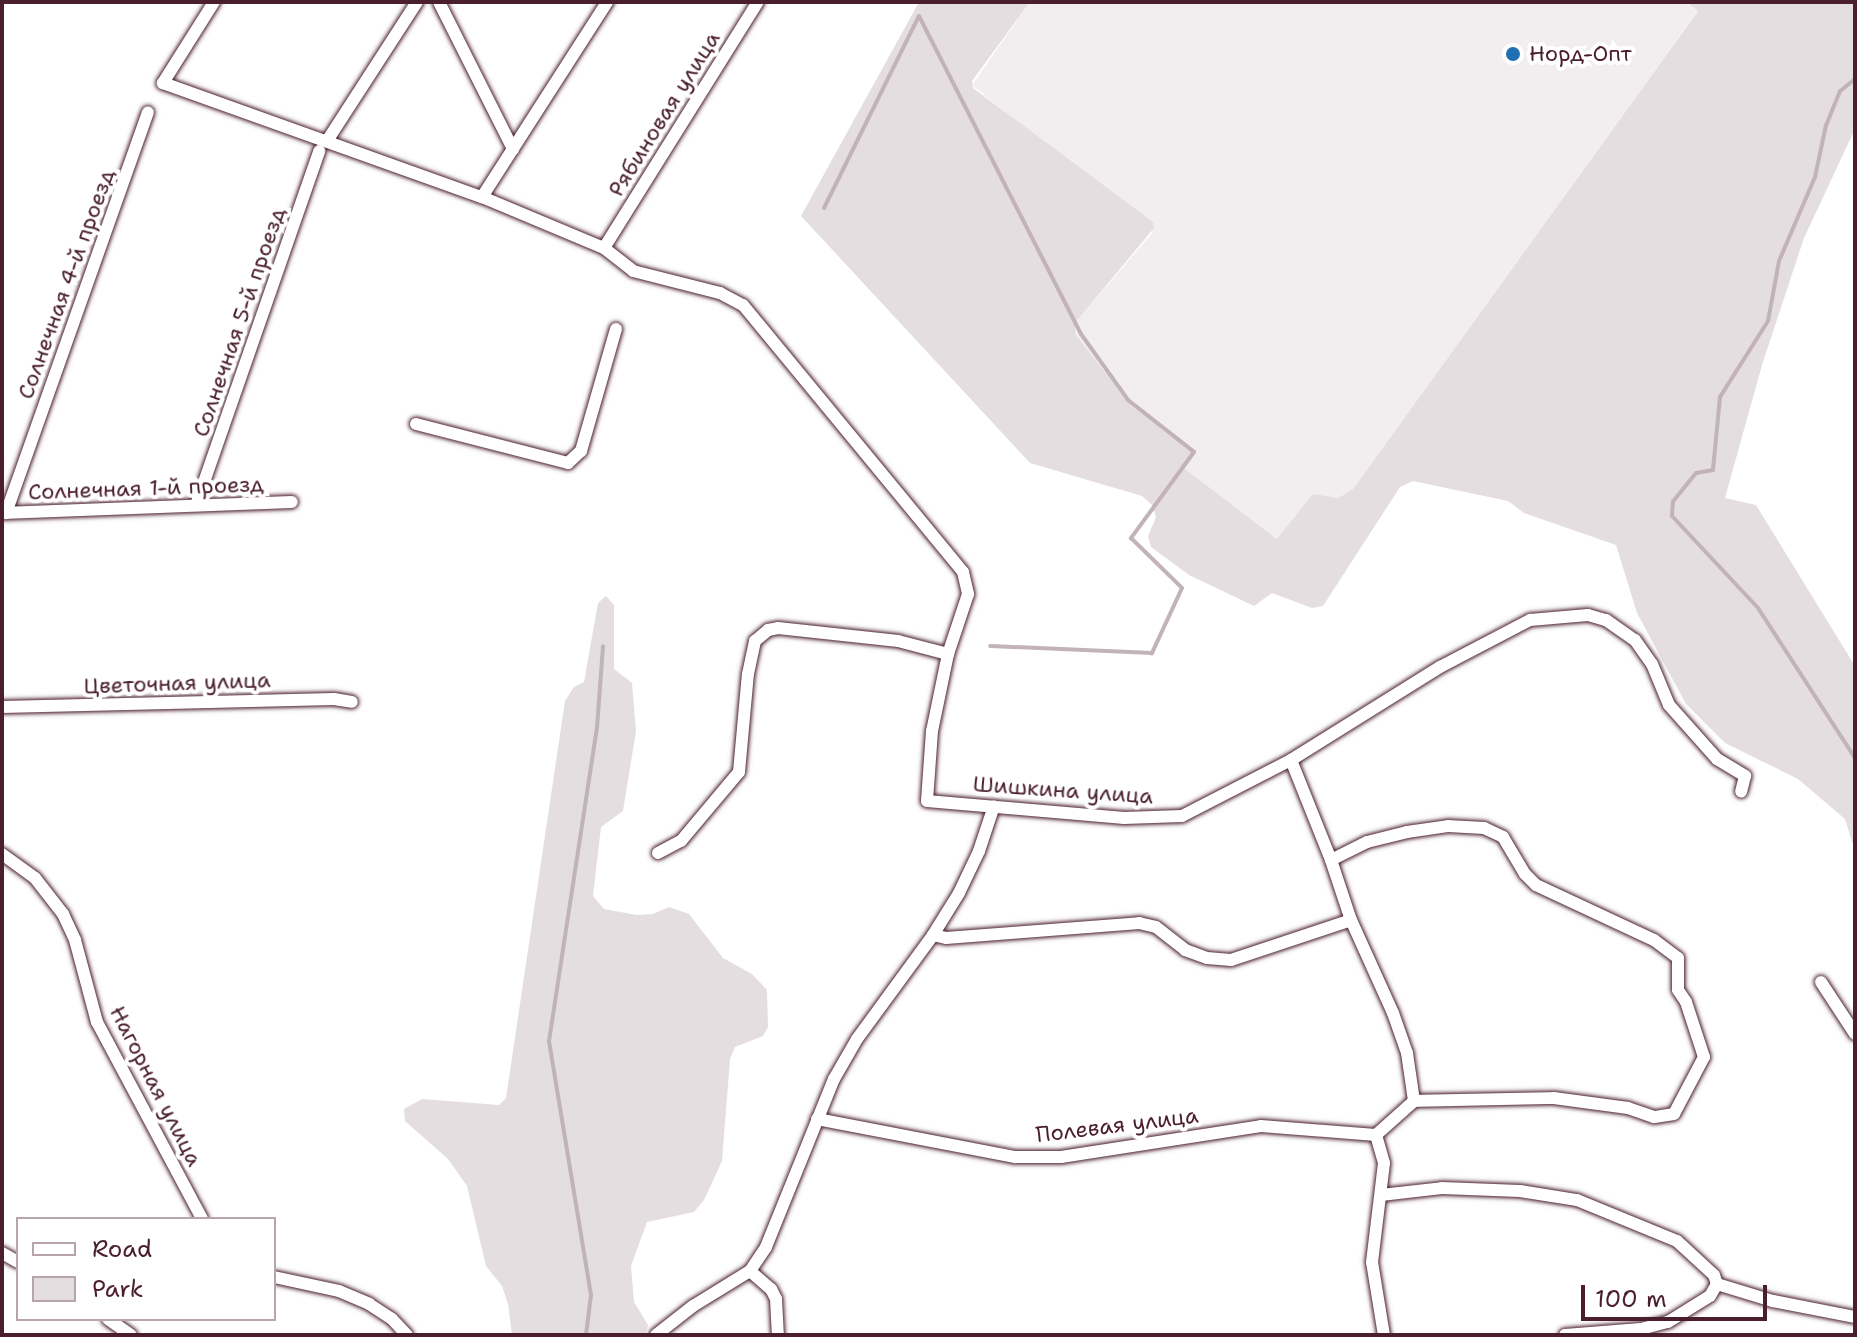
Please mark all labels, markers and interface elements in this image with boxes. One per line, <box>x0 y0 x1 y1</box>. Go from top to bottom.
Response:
street label: Рябиновая улица <box>603 27 725 201</box>
place label: Норд-Опт <box>1529 41 1632 67</box>
marker: Норд-Опт <box>1504 45 1522 63</box>
street label: Солнечная 4-й проезд <box>12 165 120 403</box>
street label: Солнечная 5-й проезд <box>187 204 291 440</box>
street label: Солнечная 1-й проезд <box>28 471 264 505</box>
street label: Цветочная улица <box>83 667 271 699</box>
street label: Шишкина улица <box>972 771 1154 809</box>
street label: Нагорная улица <box>104 1001 208 1171</box>
street label: Полевая улица <box>1034 1102 1200 1148</box>
legend <box>16 1217 276 1321</box>
text: Road <box>92 1233 152 1265</box>
scale bar <box>1585 1269 1771 1319</box>
text: Park <box>92 1273 144 1305</box>
text: 100 m <box>1595 1283 1667 1315</box>

